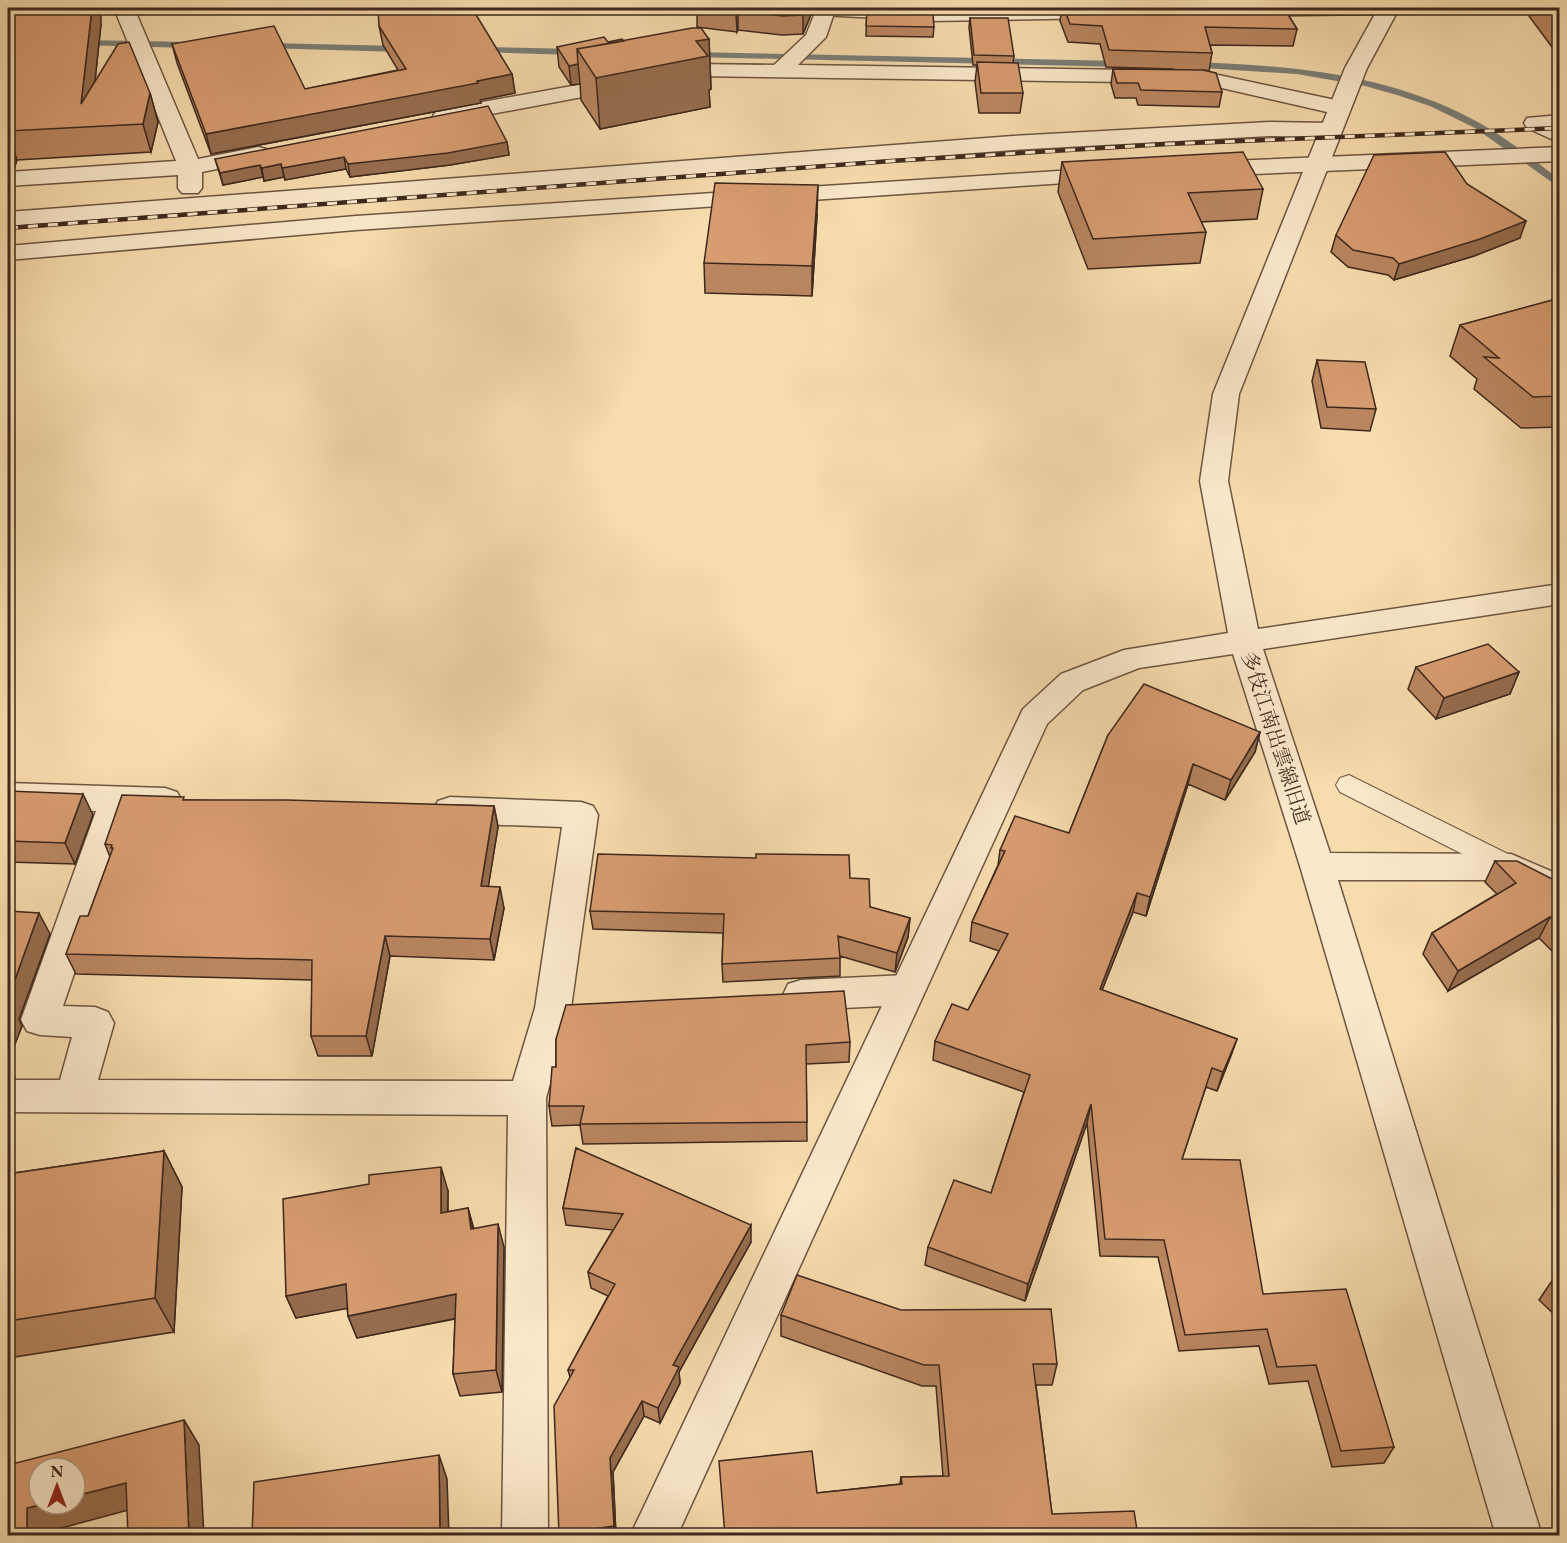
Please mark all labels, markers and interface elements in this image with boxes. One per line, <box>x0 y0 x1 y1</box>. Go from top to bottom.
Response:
street label: 多伎江南出雲線旧道 <box>1236 648 1316 828</box>
north arrow <box>27 1456 87 1516</box>
text: N <box>51 1461 64 1482</box>

